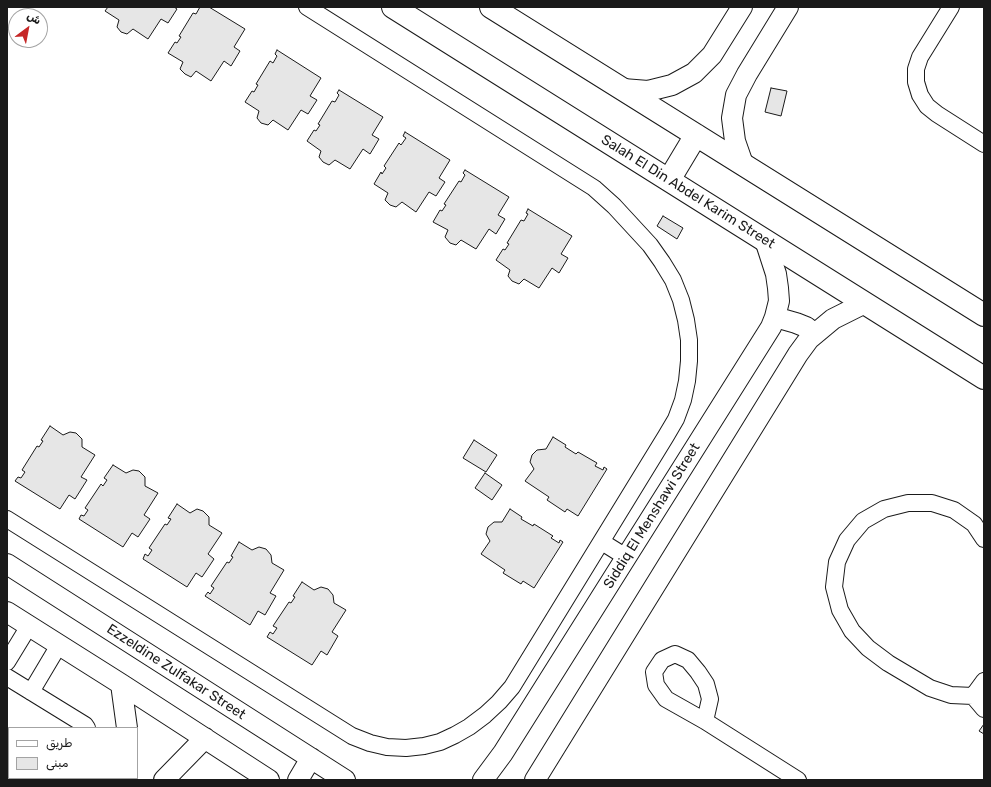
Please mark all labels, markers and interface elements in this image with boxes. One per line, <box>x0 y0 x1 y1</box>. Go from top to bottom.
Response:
north arrow <box>8 8 48 48</box>
text: ش <box>25 9 43 27</box>
street label: Salah El Din Abdel Karim Street <box>598 131 778 253</box>
street label: Siddiq El Menshawi Street <box>600 440 704 592</box>
street label: Ezzeldine Zulfakar Street <box>103 621 249 723</box>
legend <box>8 727 138 779</box>
text: طريق <box>46 736 72 750</box>
text: مبنى <box>46 756 68 770</box>

